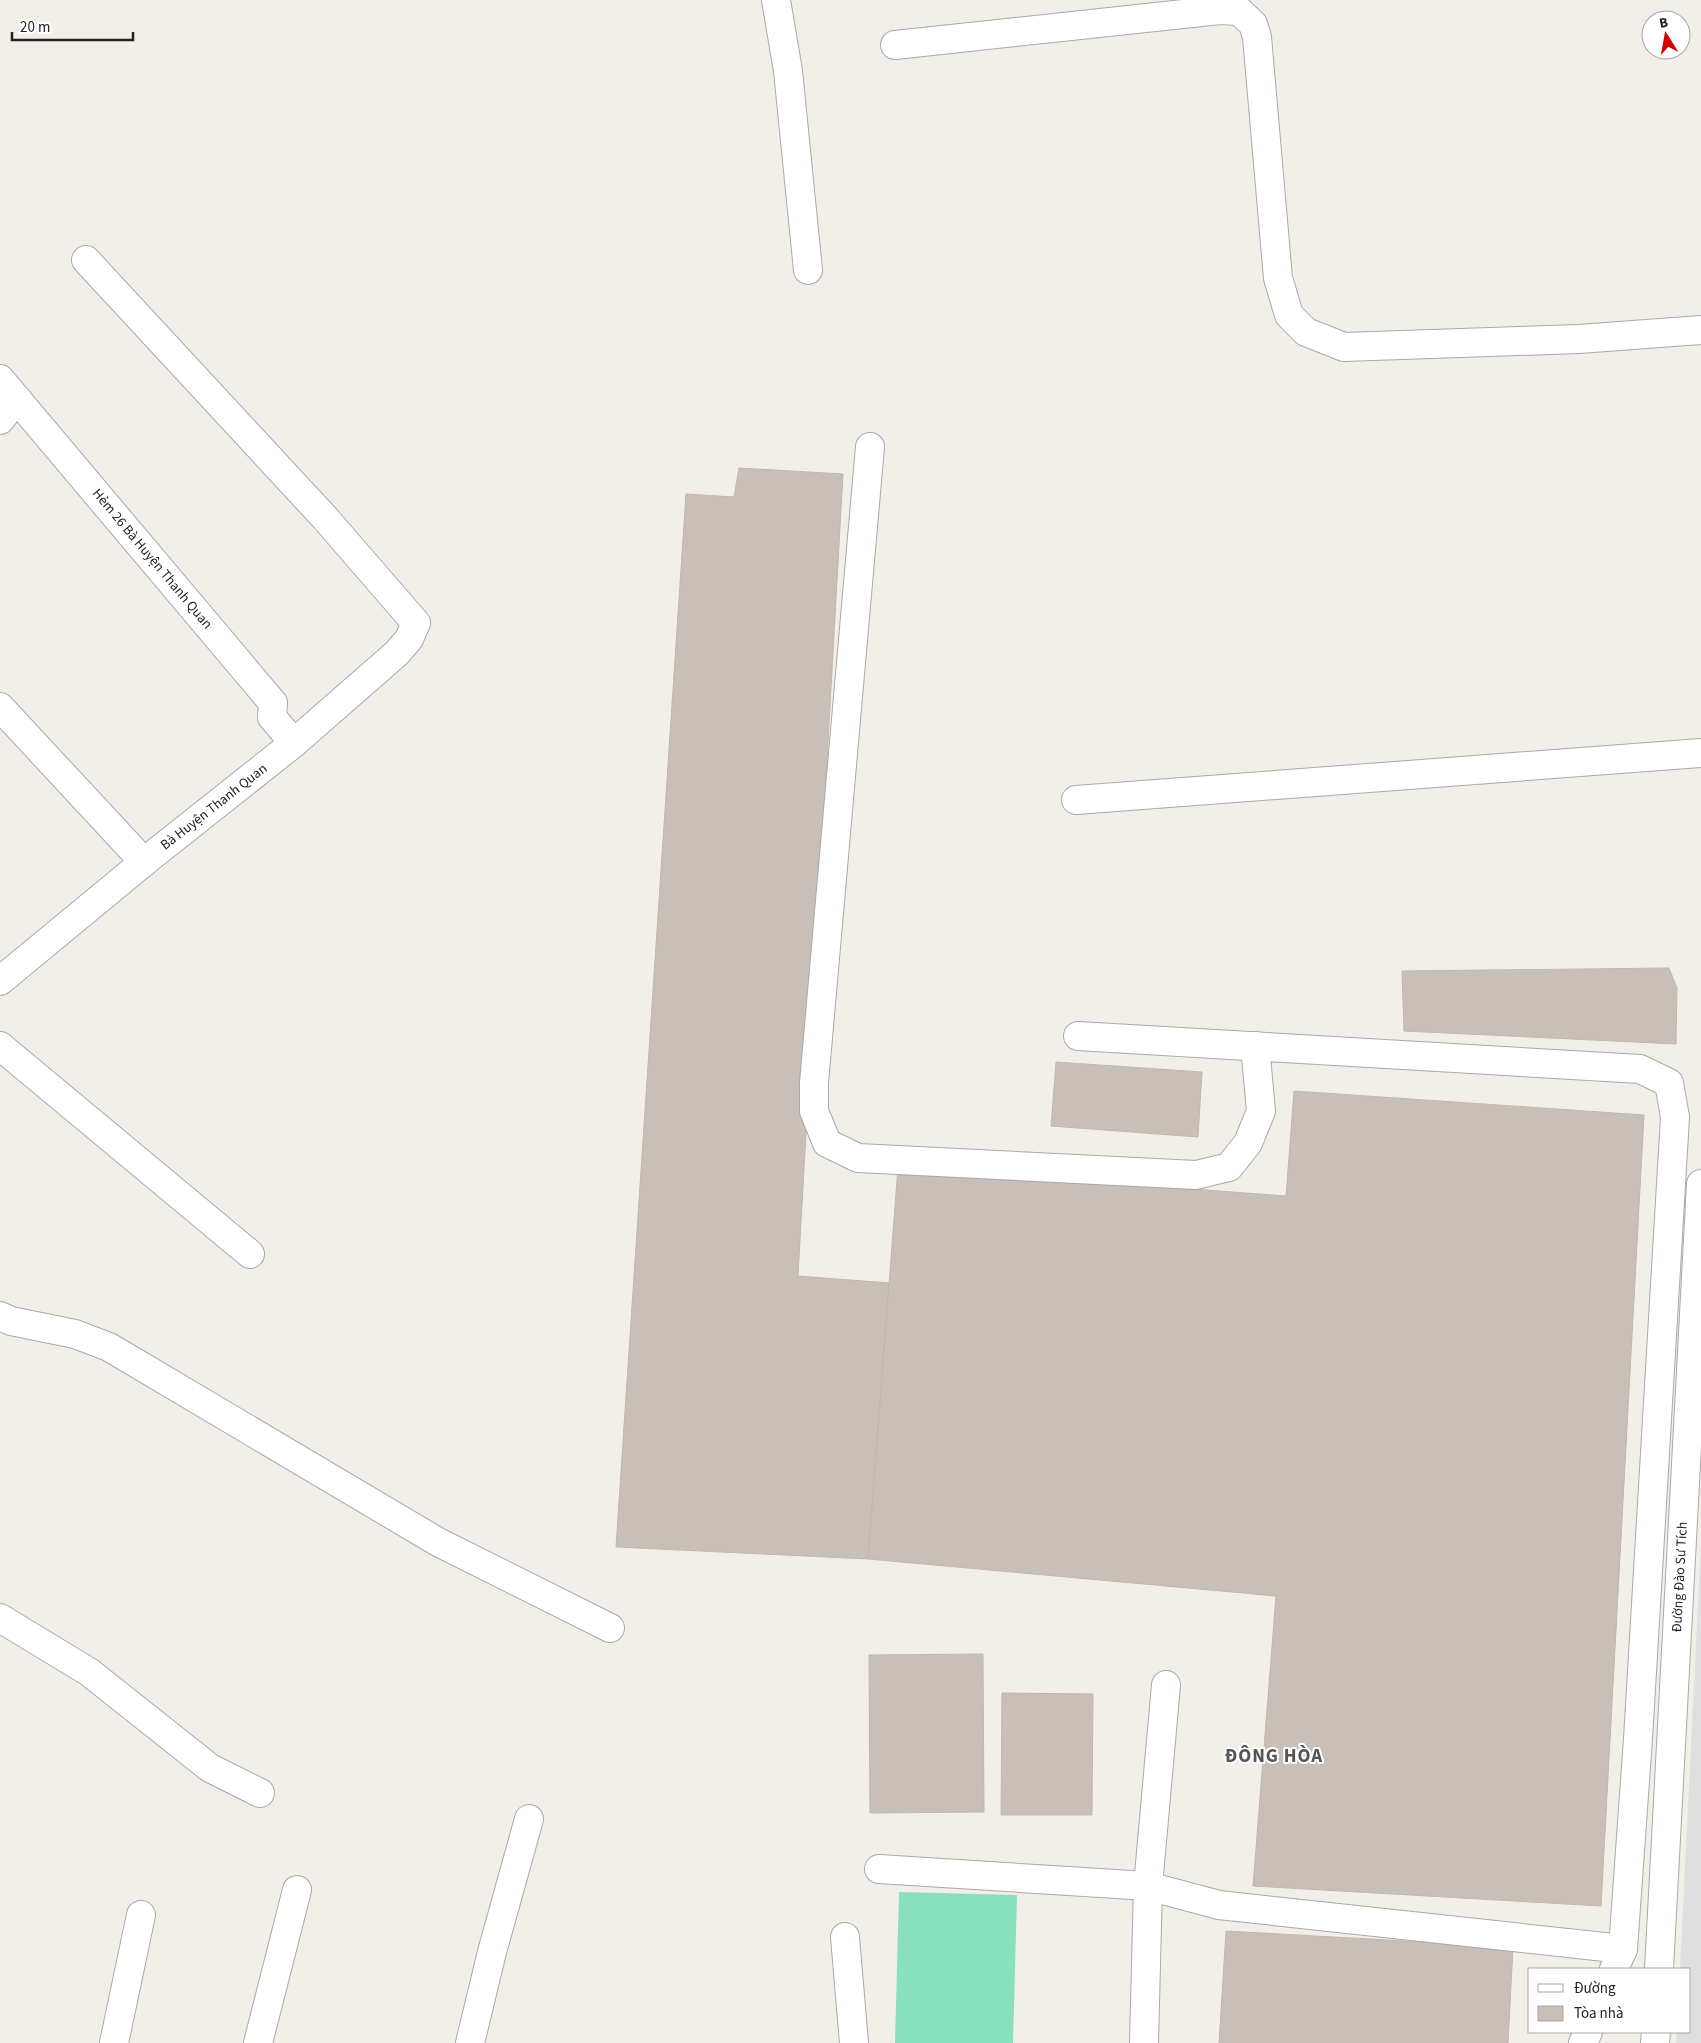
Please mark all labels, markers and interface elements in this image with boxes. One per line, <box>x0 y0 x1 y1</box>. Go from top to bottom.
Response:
scale bar <box>12 10 134 42</box>
north arrow <box>1641 10 1691 60</box>
text: B <box>1658 12 1670 34</box>
text: 20 m <box>20 17 50 38</box>
street label: Hẻm 26 Bà Huyện Thanh Quan <box>87 484 217 634</box>
street label: Bà Huyện Thanh Quan <box>156 759 272 855</box>
street label: Đường Đào Sư Tích <box>1667 1521 1693 1633</box>
district label: ĐÔNG HÒA <box>1225 1743 1323 1770</box>
legend <box>1528 1968 1691 2033</box>
text: Đường <box>1574 1978 1616 1999</box>
text: Tòa nhà <box>1574 2003 1623 2024</box>

